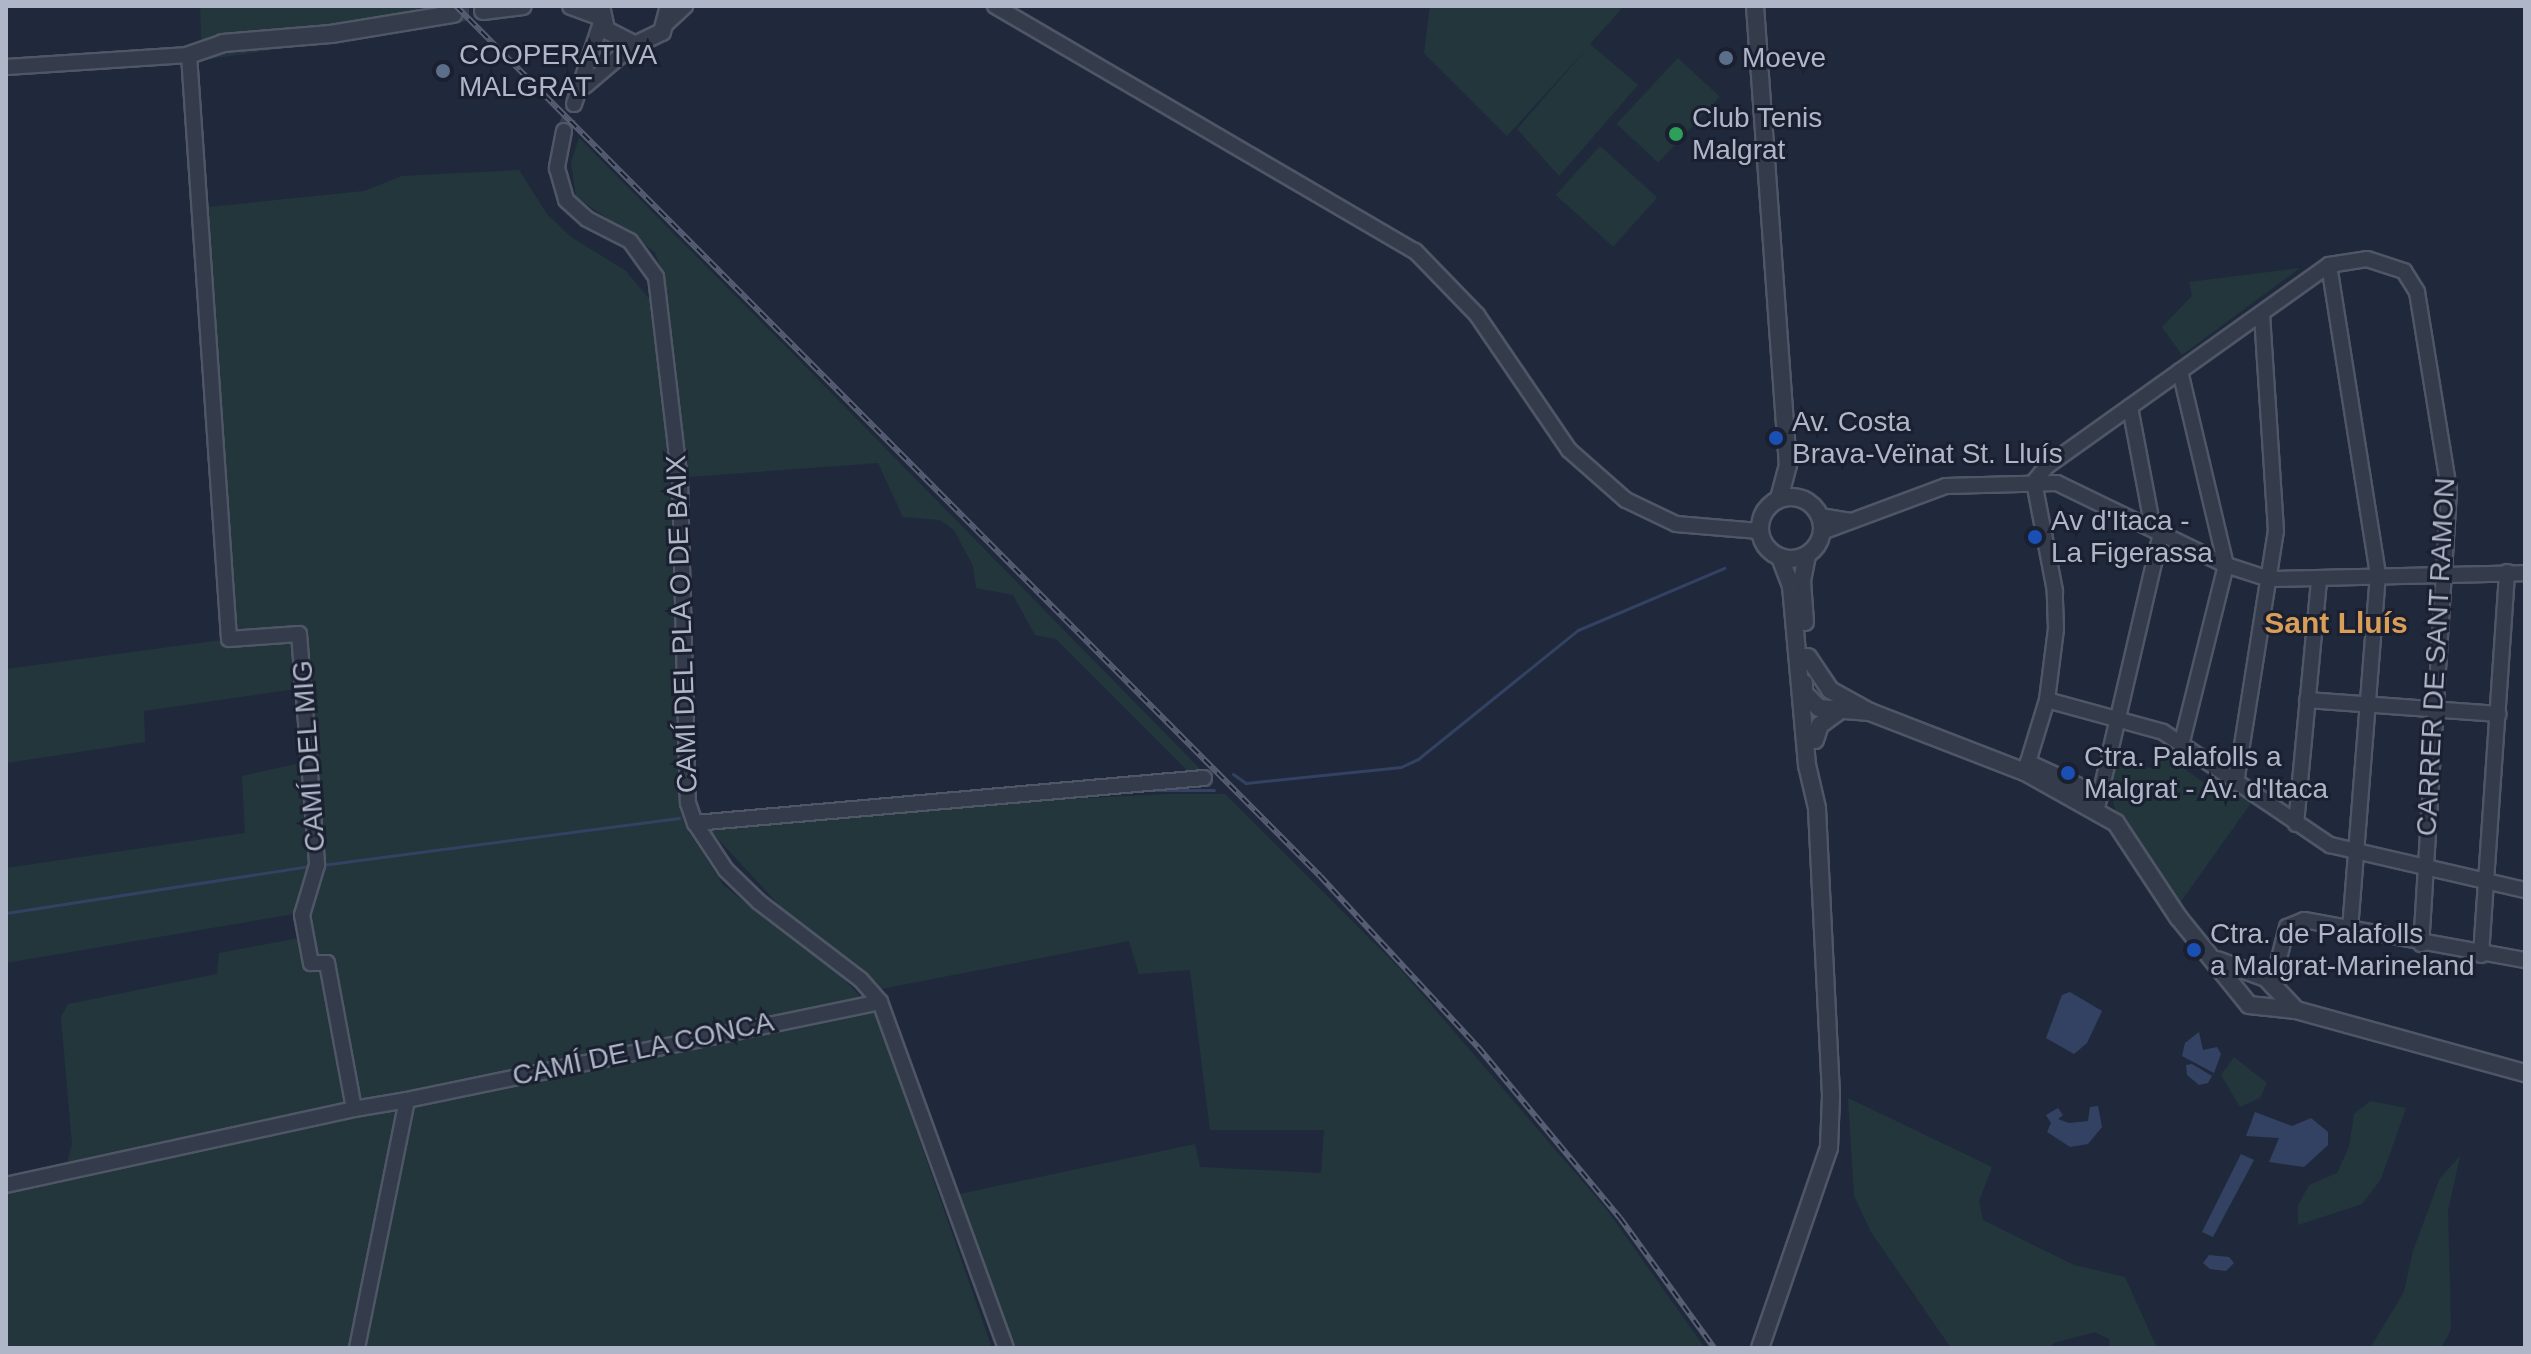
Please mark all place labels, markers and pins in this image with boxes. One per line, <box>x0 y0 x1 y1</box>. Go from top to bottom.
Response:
place label: COOPERATIVA MALGRAT <box>459 38 657 104</box>
place label: Moeve <box>1742 41 1826 75</box>
marker: Moeve <box>1717 49 1735 67</box>
marker: COOPERATIVA MALGRAT <box>434 62 452 80</box>
place label: Club Tenis Malgrat <box>1692 101 1823 167</box>
marker: Club Tenis Malgrat <box>1667 125 1685 143</box>
place label: Av. Costa Brava-Veïnat St. Lluís <box>1792 405 2063 471</box>
marker: Av. Costa Brava-Veïnat St. Lluís <box>1767 429 1785 447</box>
place label: Av d'Itaca - La Figerassa <box>2051 504 2213 570</box>
marker: Av d'Itaca - La Figerassa <box>2026 528 2044 546</box>
place label: Ctra. Palafolls a Malgrat - Av. d'Itaca <box>2084 740 2330 806</box>
marker: Ctra. Palafolls a Malgrat - Av. d'Itaca <box>2059 764 2077 782</box>
place label: Ctra. de Palafolls a Malgrat-Marineland <box>2210 917 2475 983</box>
marker: Ctra. de Palafolls a Malgrat-Marineland <box>2185 941 2203 959</box>

